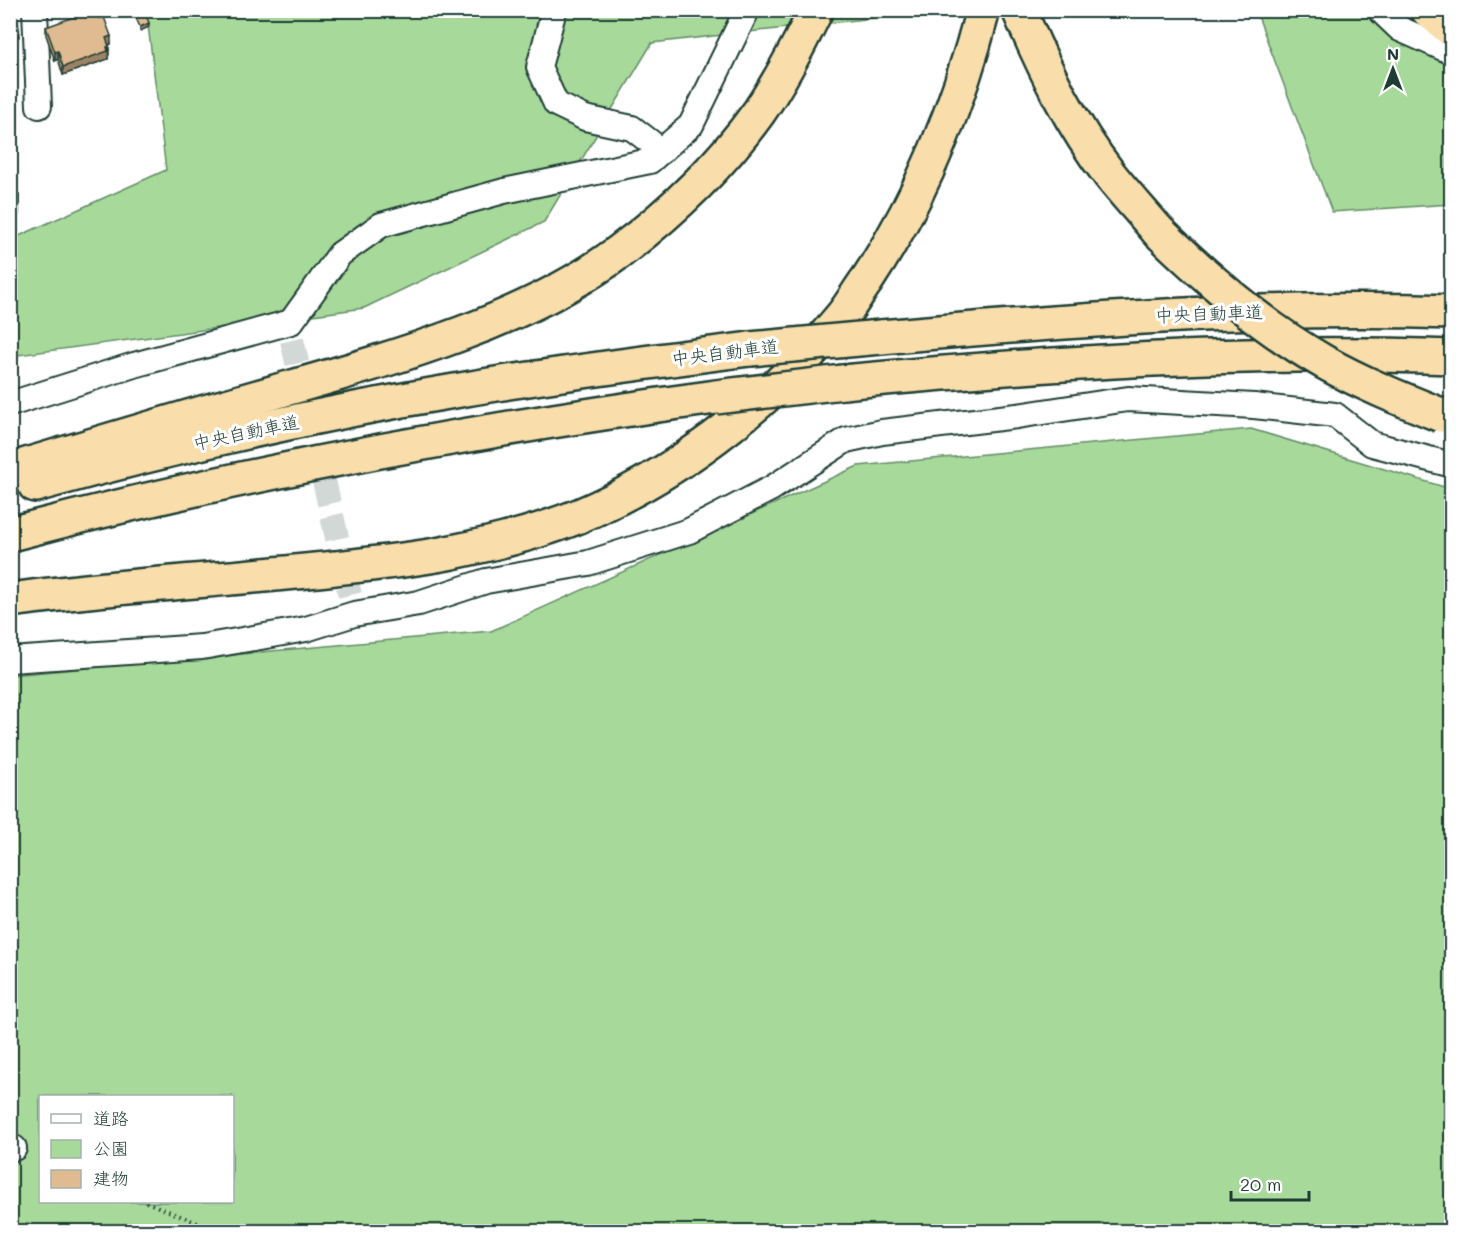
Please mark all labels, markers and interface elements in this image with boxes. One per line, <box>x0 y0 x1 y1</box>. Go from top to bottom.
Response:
north arrow <box>1363 39 1423 99</box>
text: N <box>1387 43 1399 64</box>
street label: 中央自動車道 <box>1155 299 1263 327</box>
street label: 中央自動車道 <box>670 334 780 370</box>
street label: 中央自動車道 <box>190 409 301 455</box>
legend <box>39 1095 234 1203</box>
text: 道路 <box>93 1106 129 1130</box>
text: 公園 <box>93 1136 129 1160</box>
scale bar <box>1231 1164 1309 1202</box>
text: 建物 <box>93 1166 129 1190</box>
text: 20 m <box>1240 1172 1281 1196</box>

